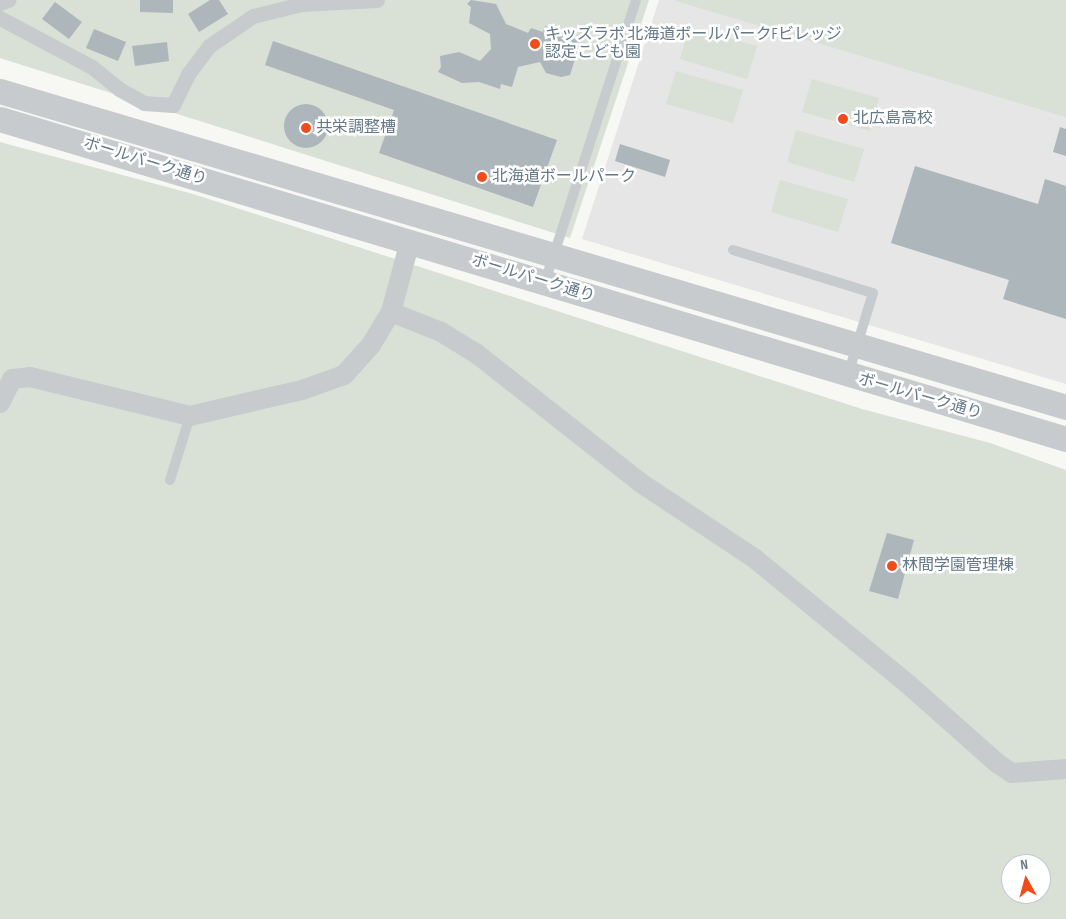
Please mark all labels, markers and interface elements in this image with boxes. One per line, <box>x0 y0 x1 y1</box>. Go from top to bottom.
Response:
place label: キッズラボ 北海道ボールパークFビレッジ 認定こども園 <box>545 25 842 63</box>
marker: キッズラボ 北海道ボールパークFビレッジ 認定こども園 <box>529 38 541 50</box>
place label: 北広島高校 <box>853 109 933 129</box>
marker: 北広島高校 <box>837 113 849 125</box>
place label: 共栄調整槽 <box>316 118 396 138</box>
marker: 共栄調整槽 <box>300 122 312 134</box>
street label: ボールパーク通り <box>81 134 209 190</box>
place label: 北海道ボールパーク <box>492 167 636 187</box>
marker: 北海道ボールパーク <box>476 171 488 183</box>
street label: ボールパーク通り <box>469 251 597 307</box>
street label: ボールパーク通り <box>856 370 984 424</box>
place label: 林間学園管理棟 <box>902 556 1014 576</box>
marker: 林間学園管理棟 <box>886 560 898 572</box>
north arrow <box>1001 854 1051 904</box>
text: N <box>1019 856 1029 874</box>

